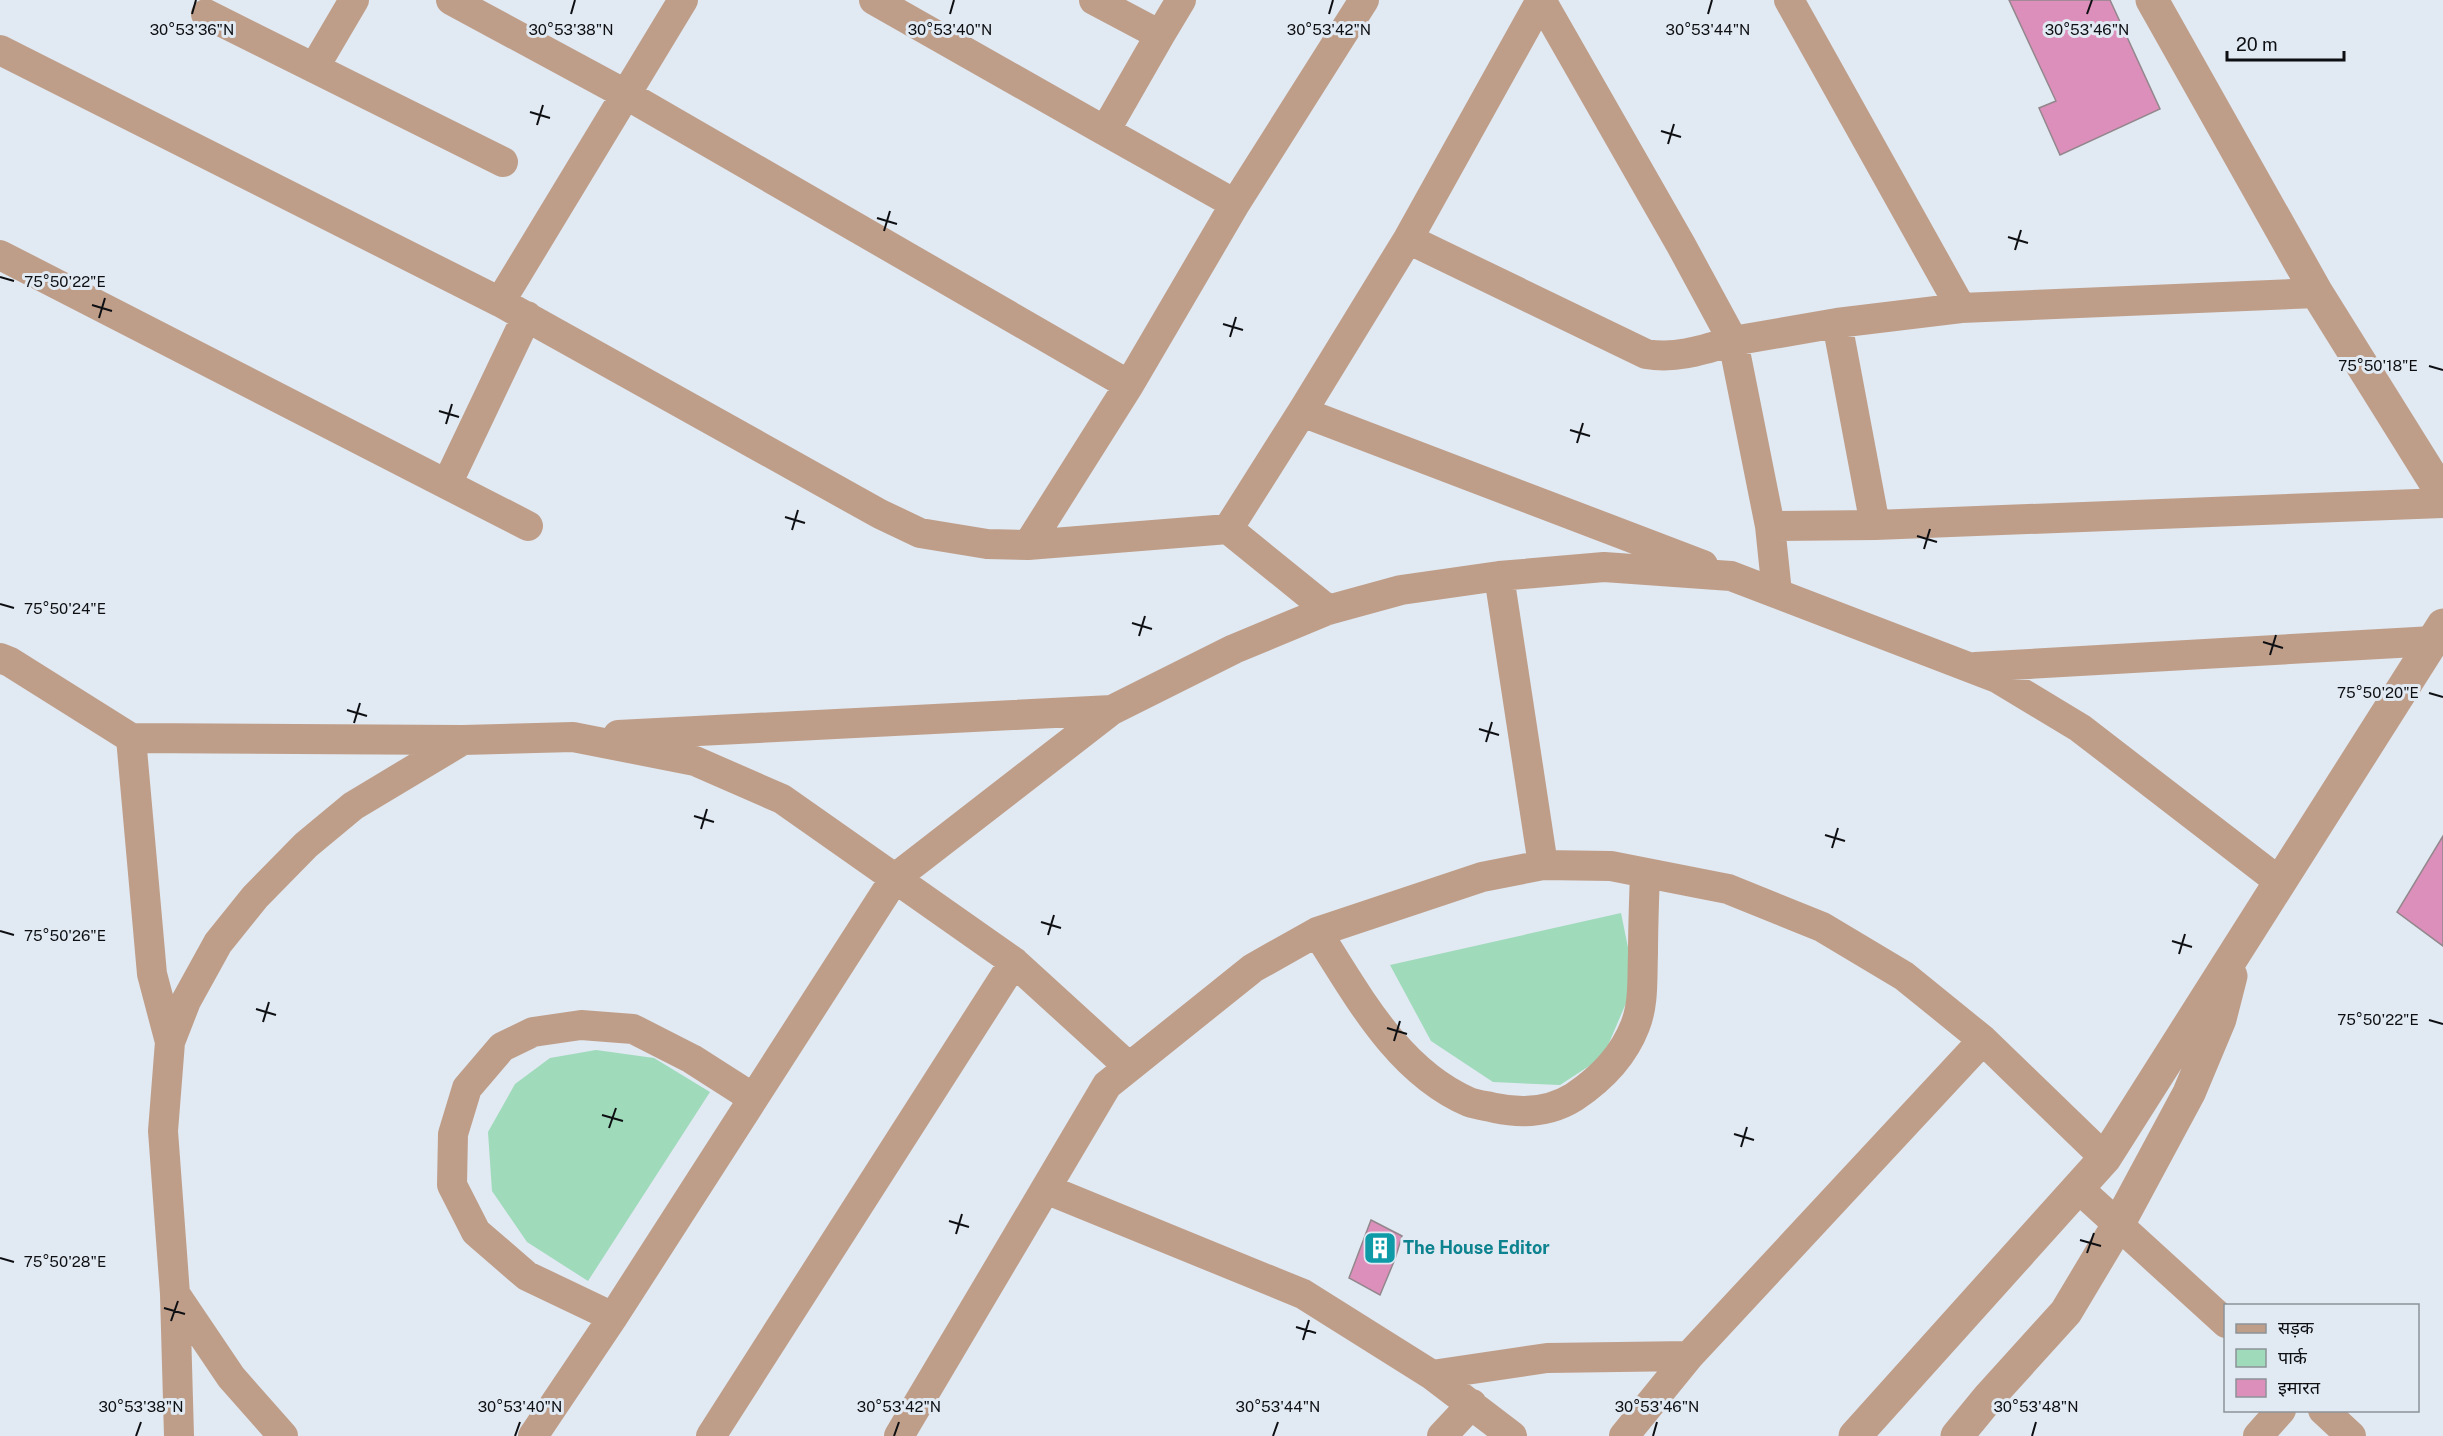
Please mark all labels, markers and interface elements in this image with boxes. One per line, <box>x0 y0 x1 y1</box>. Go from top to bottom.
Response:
text: 30°53'36"N <box>150 21 234 38</box>
text: 30°53'38"N <box>528 21 614 38</box>
text: 30°53'40"N <box>908 21 992 38</box>
text: 30°53'42"N <box>1287 21 1371 38</box>
text: 30°53'44"N <box>1666 21 1750 38</box>
text: 30°53'46"N <box>2045 21 2129 38</box>
scale bar <box>2227 24 2344 62</box>
text: 20 m <box>2236 34 2278 55</box>
text: 75°50'22"E <box>24 273 106 290</box>
text: 75°50'18"E <box>2338 357 2418 374</box>
text: 75°50'24"E <box>24 600 106 617</box>
text: 75°50'20"E <box>2337 684 2419 701</box>
text: 75°50'26"E <box>24 927 106 944</box>
text: 75°50'22"E <box>2337 1011 2419 1028</box>
building icon: The House Editor <box>1362 1230 1398 1266</box>
place label: The House Editor <box>1403 1237 1550 1258</box>
text: 75°50'28"E <box>24 1253 106 1270</box>
legend <box>2224 1304 2419 1412</box>
text: सड़क <box>2278 1317 2315 1338</box>
text: पार्क <box>2278 1347 2308 1368</box>
text: इमारत <box>2278 1377 2321 1398</box>
text: 30°53'38"N <box>98 1398 184 1415</box>
text: 30°53'40"N <box>478 1398 562 1415</box>
text: 30°53'42"N <box>857 1398 941 1415</box>
text: 30°53'44"N <box>1236 1398 1320 1415</box>
text: 30°53'46"N <box>1615 1398 1699 1415</box>
text: 30°53'48"N <box>1993 1398 2079 1415</box>

